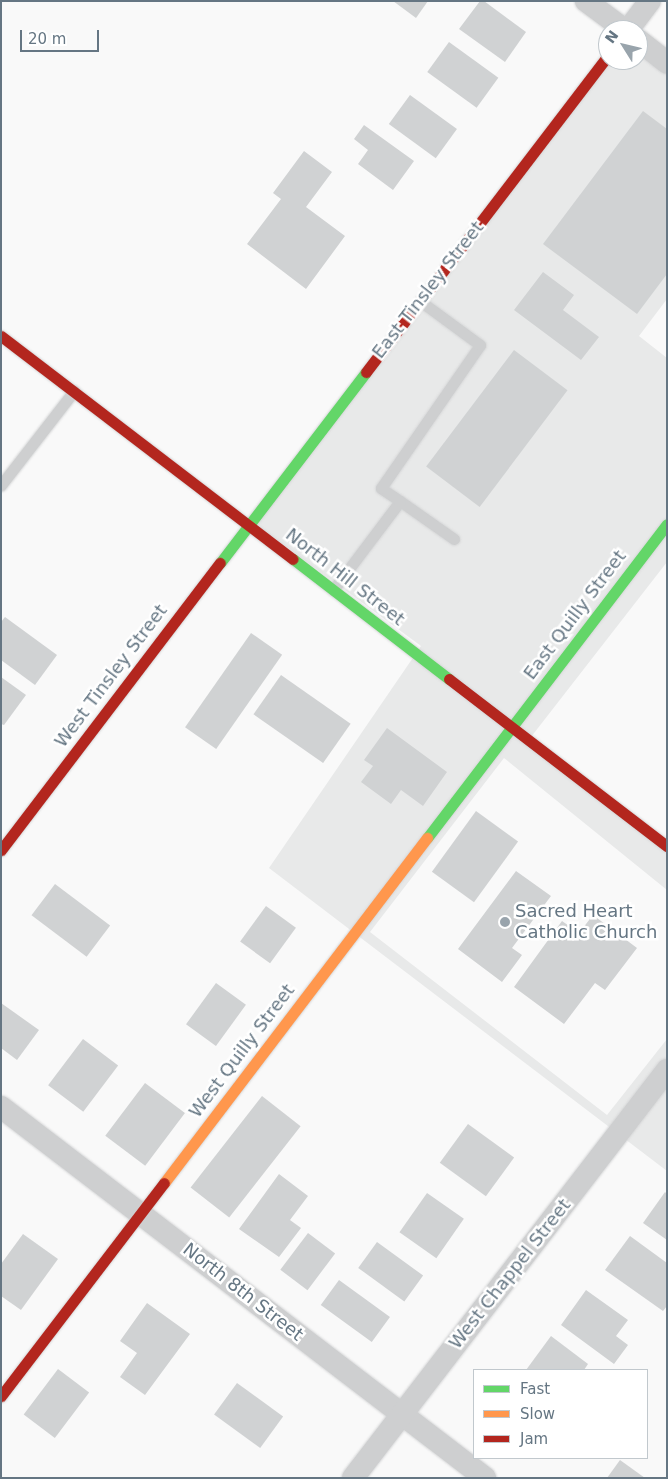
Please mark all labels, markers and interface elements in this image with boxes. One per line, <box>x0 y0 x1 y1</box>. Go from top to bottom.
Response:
scale bar <box>22 20 101 52</box>
north arrow <box>598 20 648 70</box>
text: N <box>602 27 622 46</box>
text: 20 m <box>28 30 66 48</box>
street label: East Tinsley Street <box>368 217 488 363</box>
street label: North Hill Street <box>281 524 409 630</box>
street label: East Quilly Street <box>519 546 631 684</box>
street label: West Tinsley Street <box>50 600 172 752</box>
place label: Sacred Heart Catholic Church <box>515 901 657 944</box>
marker: Sacred Heart Catholic Church <box>499 916 511 928</box>
street label: West Quilly Street <box>185 980 299 1122</box>
street label: West Chappel Street <box>445 1195 575 1353</box>
street label: North 8th Street <box>179 1238 307 1346</box>
legend <box>473 1369 648 1459</box>
text: Fast <box>520 1380 550 1398</box>
text: Slow <box>520 1405 555 1423</box>
text: Jam <box>520 1430 548 1448</box>

